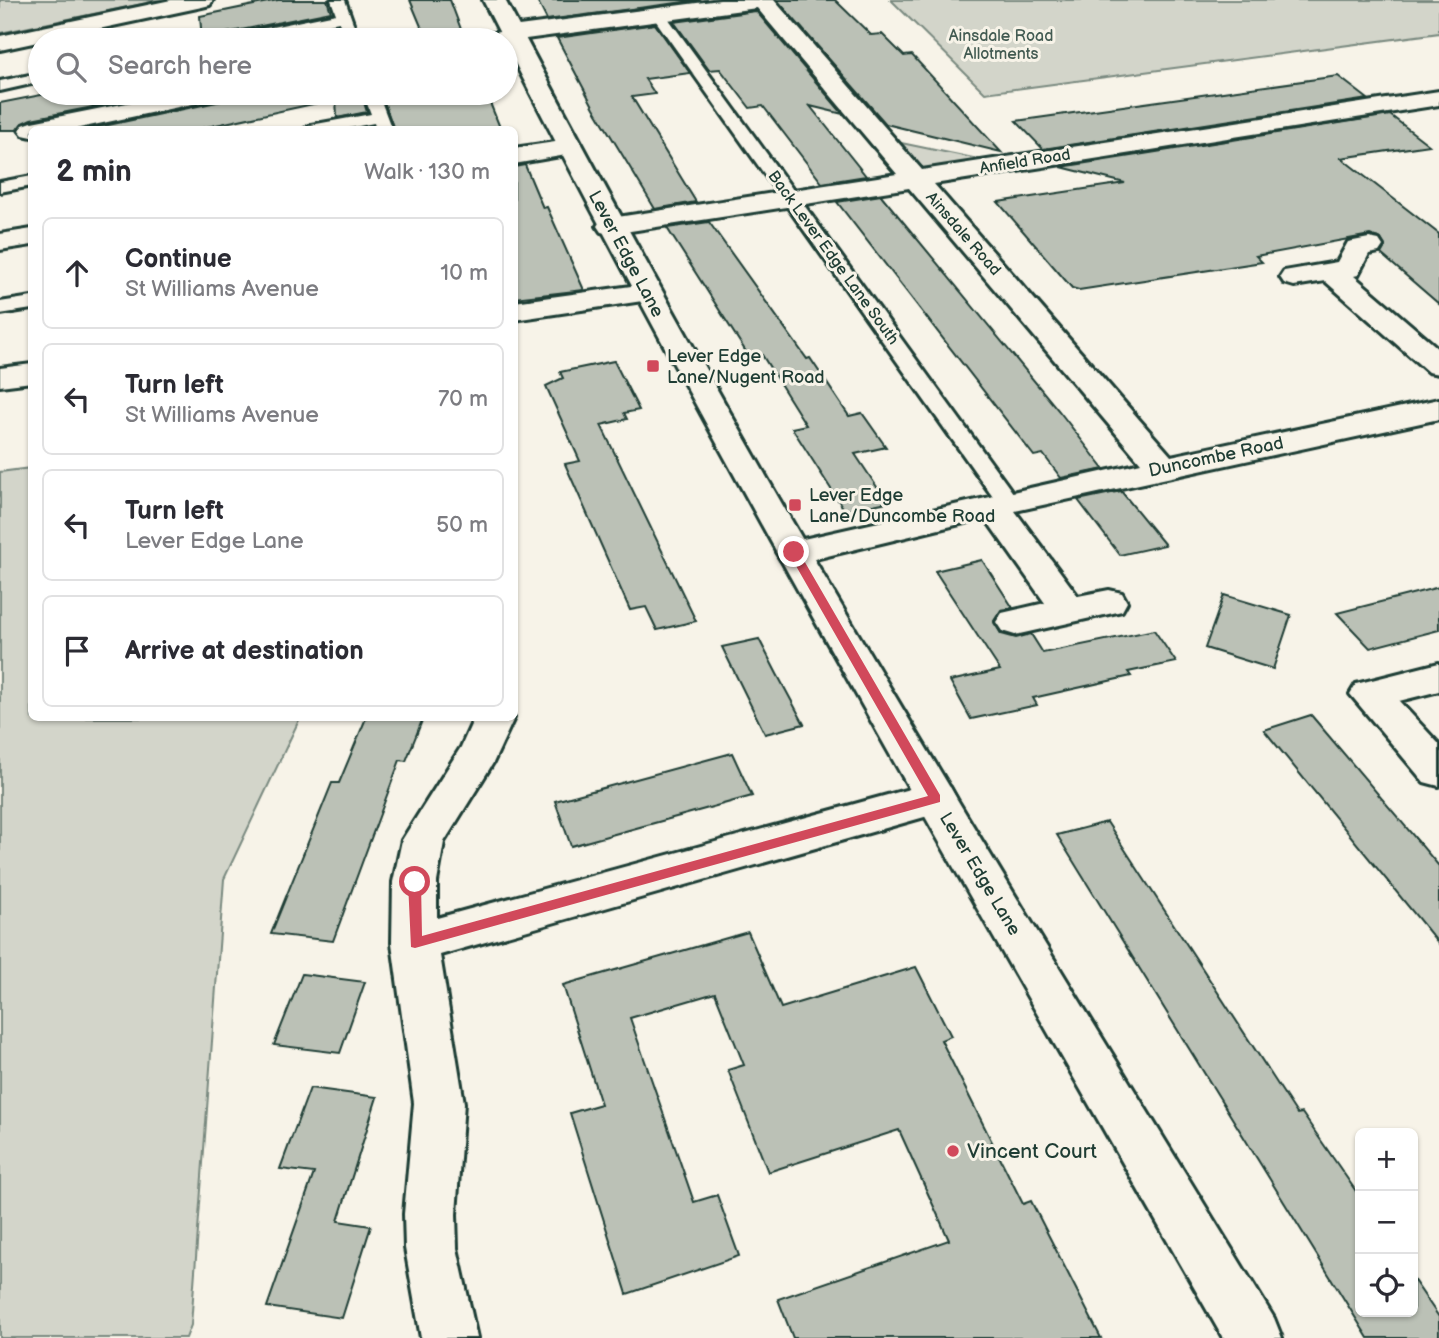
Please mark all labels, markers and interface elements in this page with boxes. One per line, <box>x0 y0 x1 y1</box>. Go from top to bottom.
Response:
park label: Ainsdale Road Allotments <box>949 27 1053 64</box>
search box <box>28 28 518 105</box>
icon: search <box>52 48 90 86</box>
text: Search here <box>108 51 252 82</box>
street label: Anfield Road <box>978 145 1072 179</box>
text: 2 min <box>56 154 132 190</box>
text: Walk · 130 m <box>364 158 490 186</box>
street label: Back Lever Edge Lane South <box>764 167 903 349</box>
street label: Lever Edge Lane <box>584 187 668 321</box>
street label: Ainsdale Road <box>922 188 1004 280</box>
text: Continue <box>125 244 232 275</box>
icon: ahead <box>58 254 96 292</box>
text: 10 m <box>440 259 488 287</box>
text: St Williams Avenue <box>125 275 319 303</box>
place label: Lever Edge Lane/Nugent Road <box>667 346 825 388</box>
marker: Lever Edge Lane/Nugent Road <box>645 358 661 374</box>
text: Turn left <box>125 370 224 401</box>
icon: left <box>58 380 96 418</box>
text: 70 m <box>438 385 488 413</box>
text: St Williams Avenue <box>125 401 319 429</box>
street label: Duncombe Road <box>1147 432 1285 482</box>
place label: Lever Edge Lane/Duncombe Road <box>809 485 995 527</box>
text: Turn left <box>125 496 224 527</box>
marker: Lever Edge Lane/Duncombe Road <box>787 497 803 513</box>
icon: left <box>58 506 96 544</box>
text: 50 m <box>436 511 488 539</box>
text: Lever Edge Lane <box>125 527 304 555</box>
route end <box>778 536 809 567</box>
icon: arrive <box>58 632 96 670</box>
text: Arrive at destination <box>125 636 364 667</box>
street label: Lever Edge Lane <box>935 809 1025 940</box>
route start <box>399 866 430 897</box>
map controls <box>1355 1128 1418 1317</box>
button: + <box>1355 1128 1418 1191</box>
place label: Vincent Court <box>967 1139 1097 1164</box>
marker: Vincent Court <box>945 1143 961 1159</box>
button: − <box>1355 1191 1418 1254</box>
button: locate <box>1355 1254 1418 1317</box>

